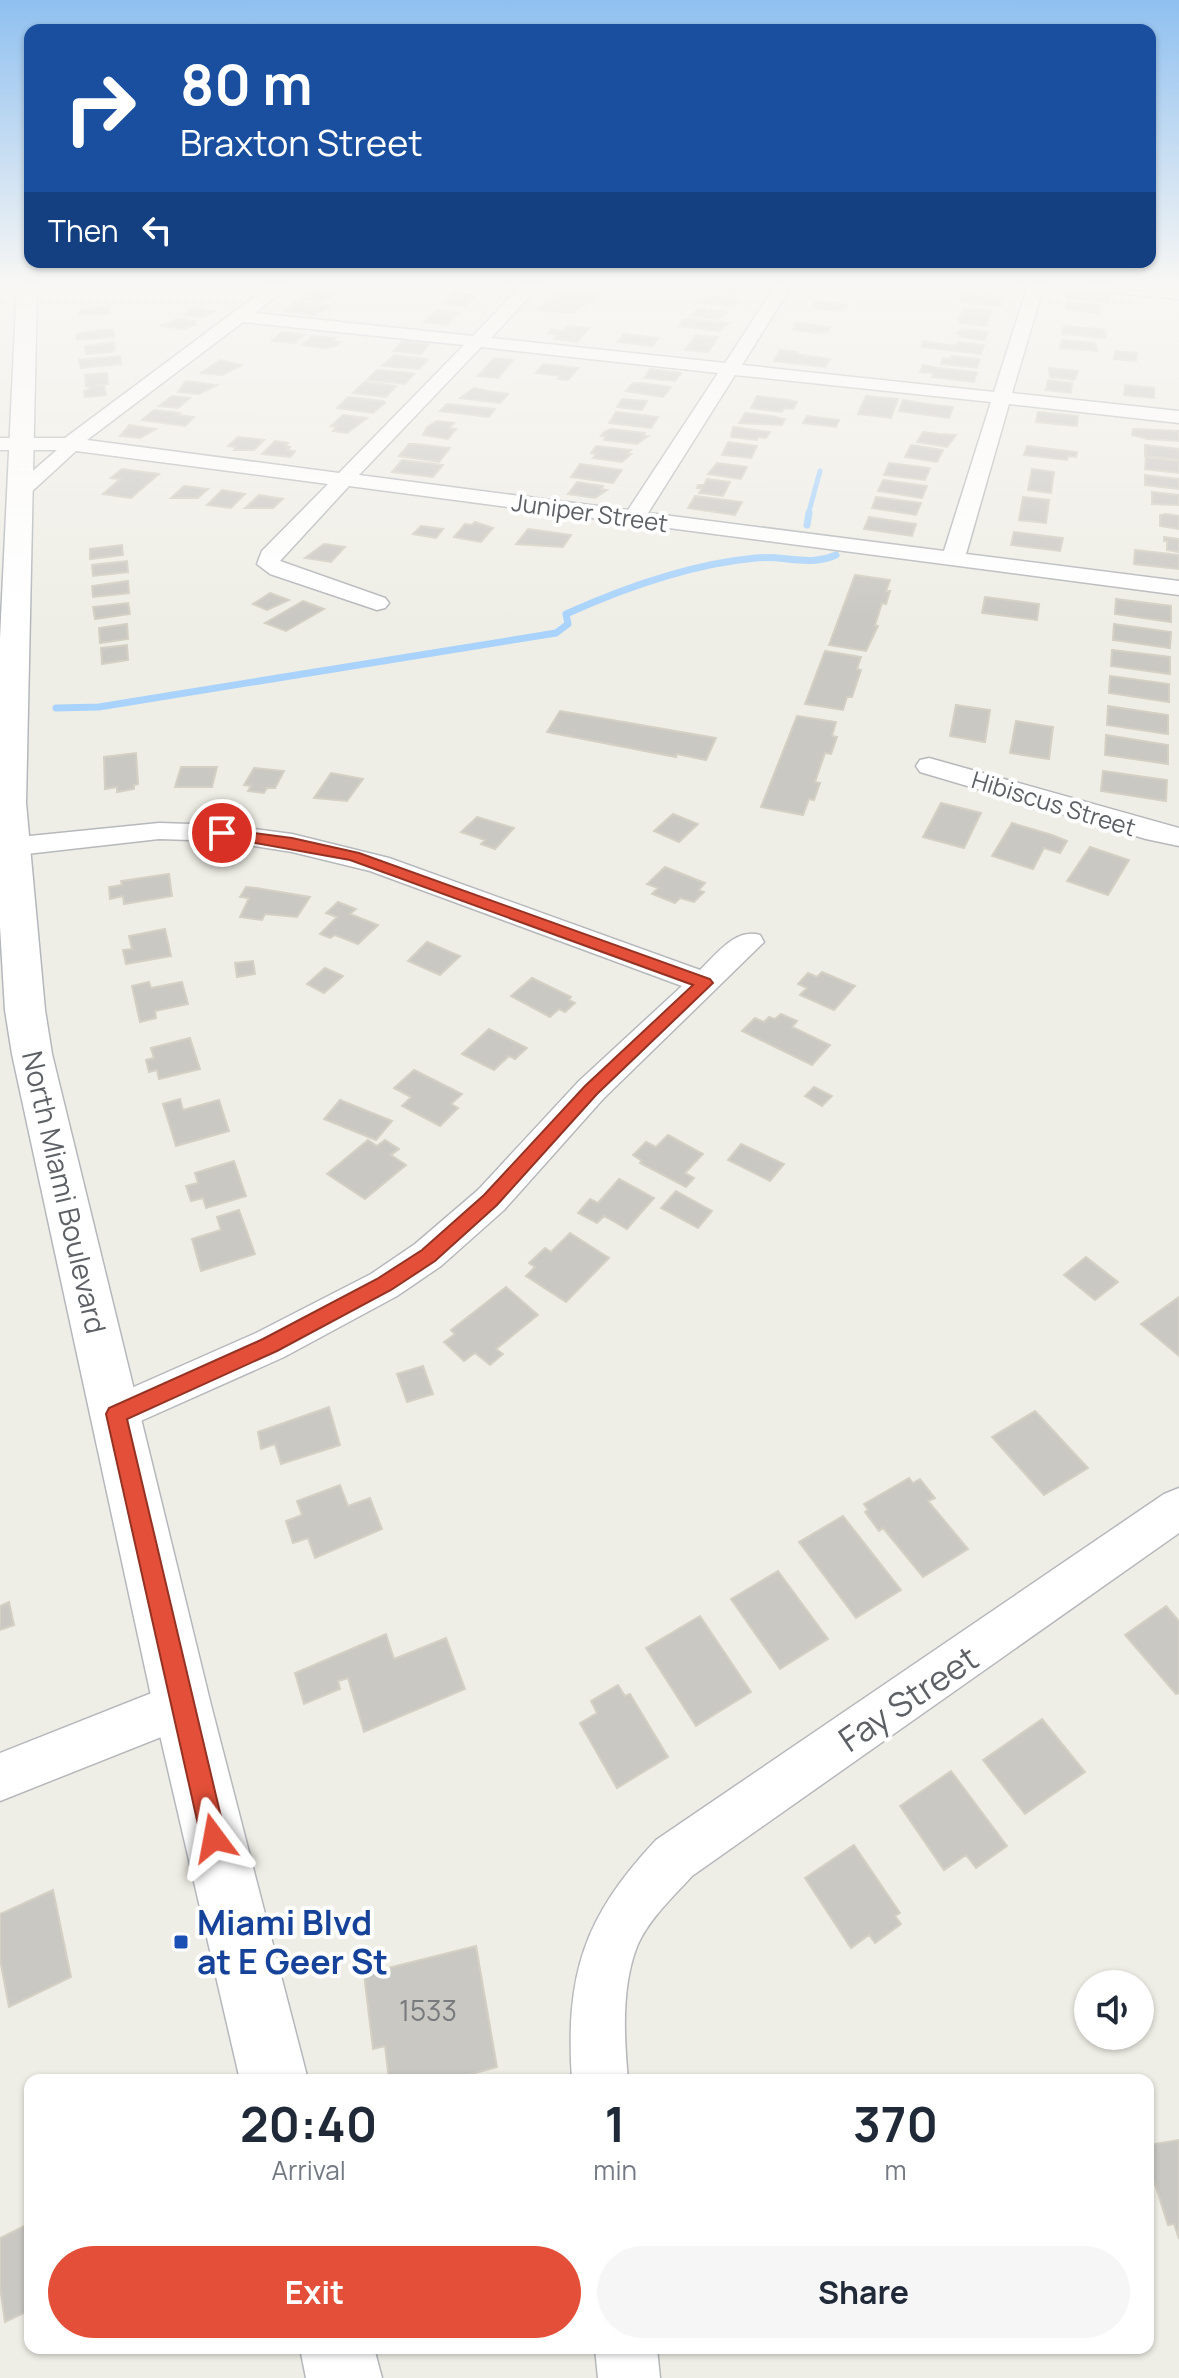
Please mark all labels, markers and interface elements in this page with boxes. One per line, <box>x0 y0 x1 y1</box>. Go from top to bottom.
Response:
text: 80 m <box>180 45 313 122</box>
icon: right <box>48 56 152 160</box>
text: Braxton Street <box>180 118 423 167</box>
icon: left <box>135 208 179 252</box>
text: Then <box>48 210 119 251</box>
street label: Juniper Street <box>510 485 670 539</box>
street label: Hibiscus Street <box>968 762 1140 844</box>
pin <box>188 799 256 867</box>
icon: arrive <box>200 811 244 855</box>
street label: North Miami Boulevard <box>14 1047 116 1337</box>
street label: Fay Street <box>829 1635 987 1761</box>
position arrow <box>172 1796 256 1880</box>
place label: Miami Blvd at E Geer St <box>197 1899 388 1984</box>
marker: Miami Blvd at E Geer St <box>172 1933 190 1951</box>
map controls <box>1074 1970 1154 2050</box>
button: sound <box>1074 1970 1154 2050</box>
house number: 1533 <box>399 1991 457 2029</box>
text: 20:40 <box>240 2091 377 2156</box>
text: 1 <box>605 2091 626 2156</box>
text: 370 <box>853 2091 938 2156</box>
text: Arrival <box>272 2152 346 2188</box>
text: min <box>593 2152 637 2188</box>
text: m <box>884 2152 906 2188</box>
button: Exit <box>48 2246 581 2338</box>
button: Share <box>597 2246 1130 2338</box>

